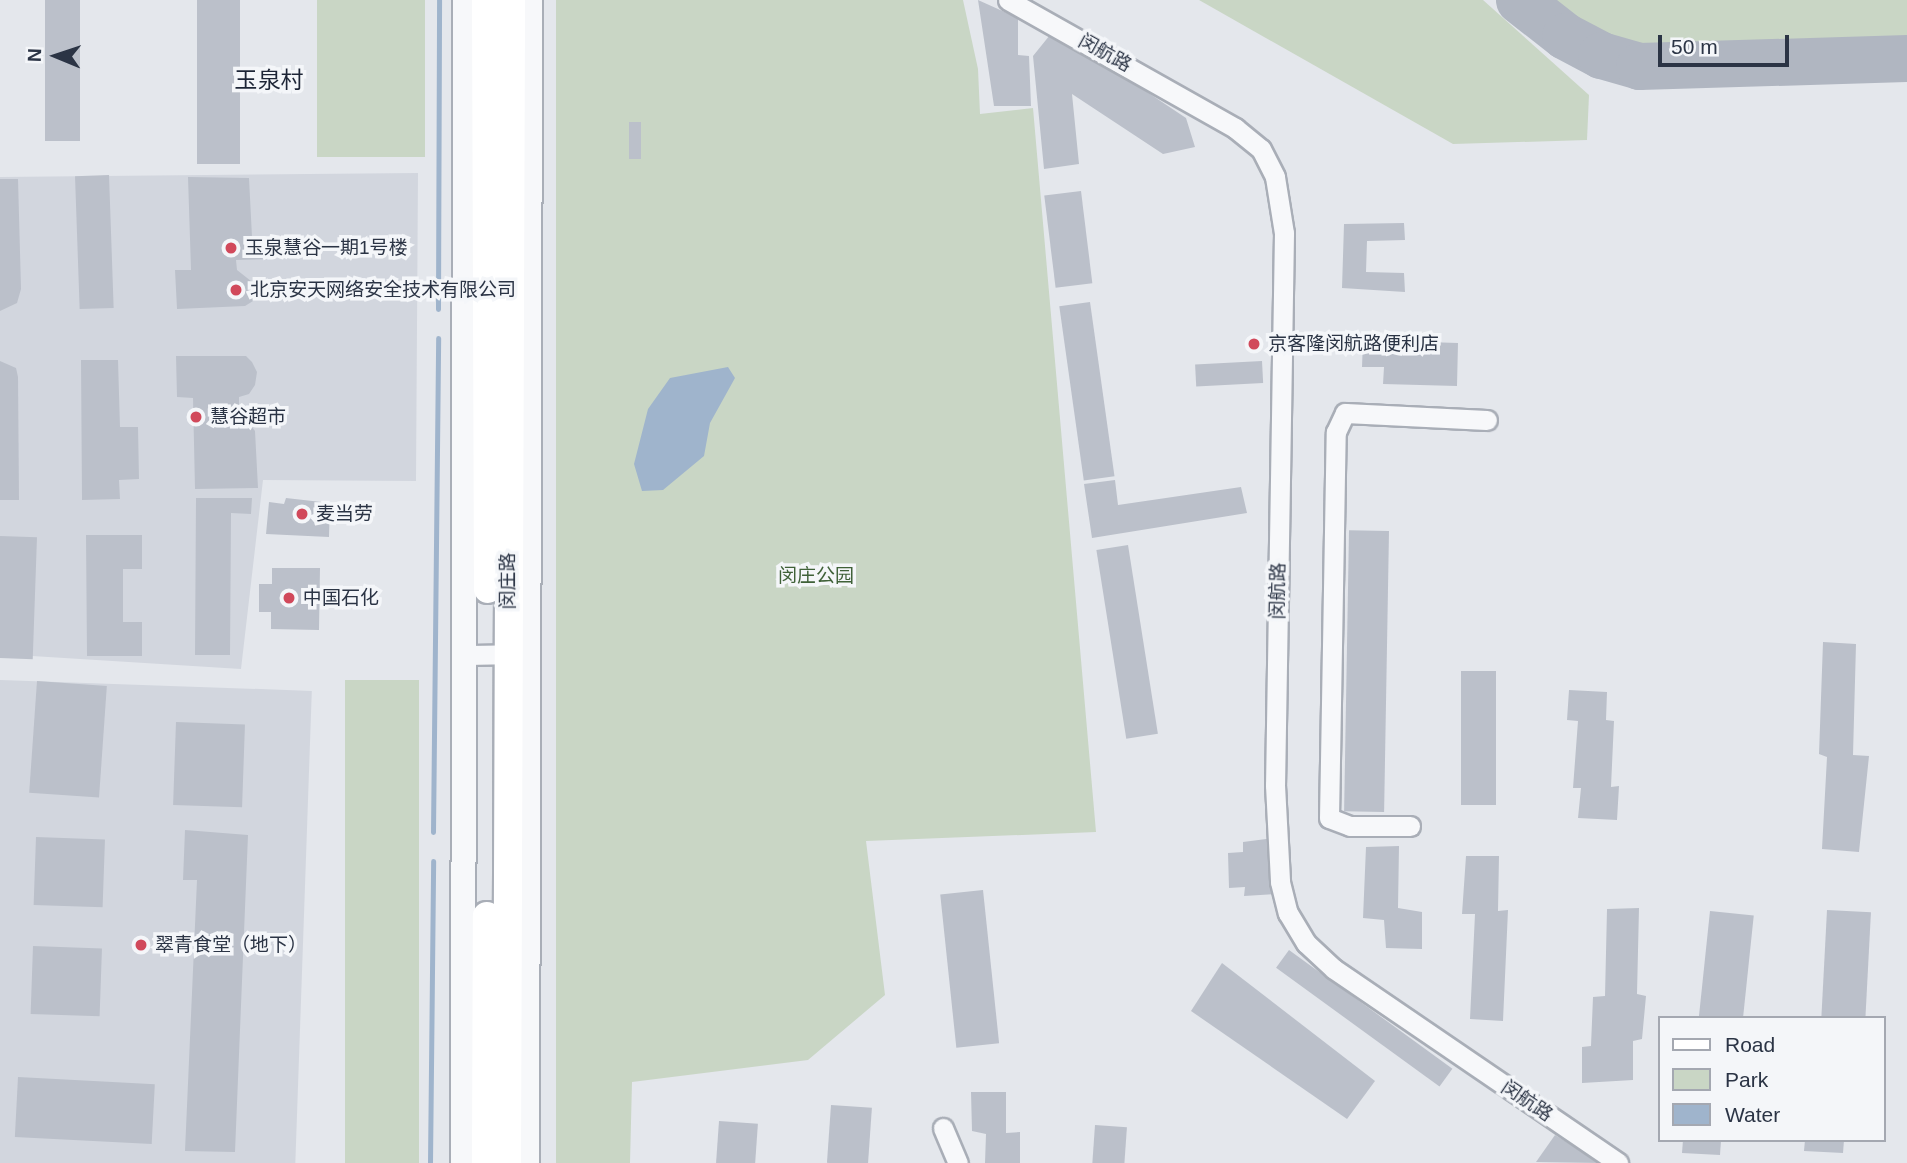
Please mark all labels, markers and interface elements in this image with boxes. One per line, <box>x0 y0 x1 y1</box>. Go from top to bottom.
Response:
north arrow <box>21 21 91 91</box>
scale bar <box>1662 21 1793 65</box>
street label: 闵航路 <box>1075 29 1135 77</box>
text: 50 m <box>1671 35 1718 58</box>
text: N <box>24 48 45 62</box>
district label: 玉泉村 <box>235 66 303 94</box>
place label: 玉泉慧谷一期1号楼 <box>245 237 408 259</box>
marker: 玉泉慧谷一期1号楼 <box>223 240 239 256</box>
place label: 北京安天网络安全技术有限公司 <box>250 279 516 301</box>
marker: 北京安天网络安全技术有限公司 <box>228 282 244 298</box>
place label: 京客隆闵航路便利店 <box>1268 333 1439 355</box>
marker: 京客隆闵航路便利店 <box>1246 336 1262 352</box>
place label: 慧谷超市 <box>210 406 286 428</box>
marker: 慧谷超市 <box>188 409 204 425</box>
place label: 麦当劳 <box>316 503 373 525</box>
marker: 麦当劳 <box>294 506 310 522</box>
street label: 闵庄路 <box>497 553 519 609</box>
street label: 闵航路 <box>1266 562 1290 620</box>
park label: 闵庄公园 <box>778 565 854 587</box>
place label: 中国石化 <box>303 587 379 609</box>
marker: 中国石化 <box>281 590 297 606</box>
place label: 翠青食堂（地下） <box>155 934 307 956</box>
marker: 翠青食堂（地下） <box>133 937 149 953</box>
legend <box>1658 1016 1886 1142</box>
text: Road <box>1725 1033 1775 1056</box>
text: Park <box>1725 1068 1768 1091</box>
street label: 闵航路 <box>1497 1076 1557 1126</box>
text: Water <box>1725 1103 1780 1126</box>

